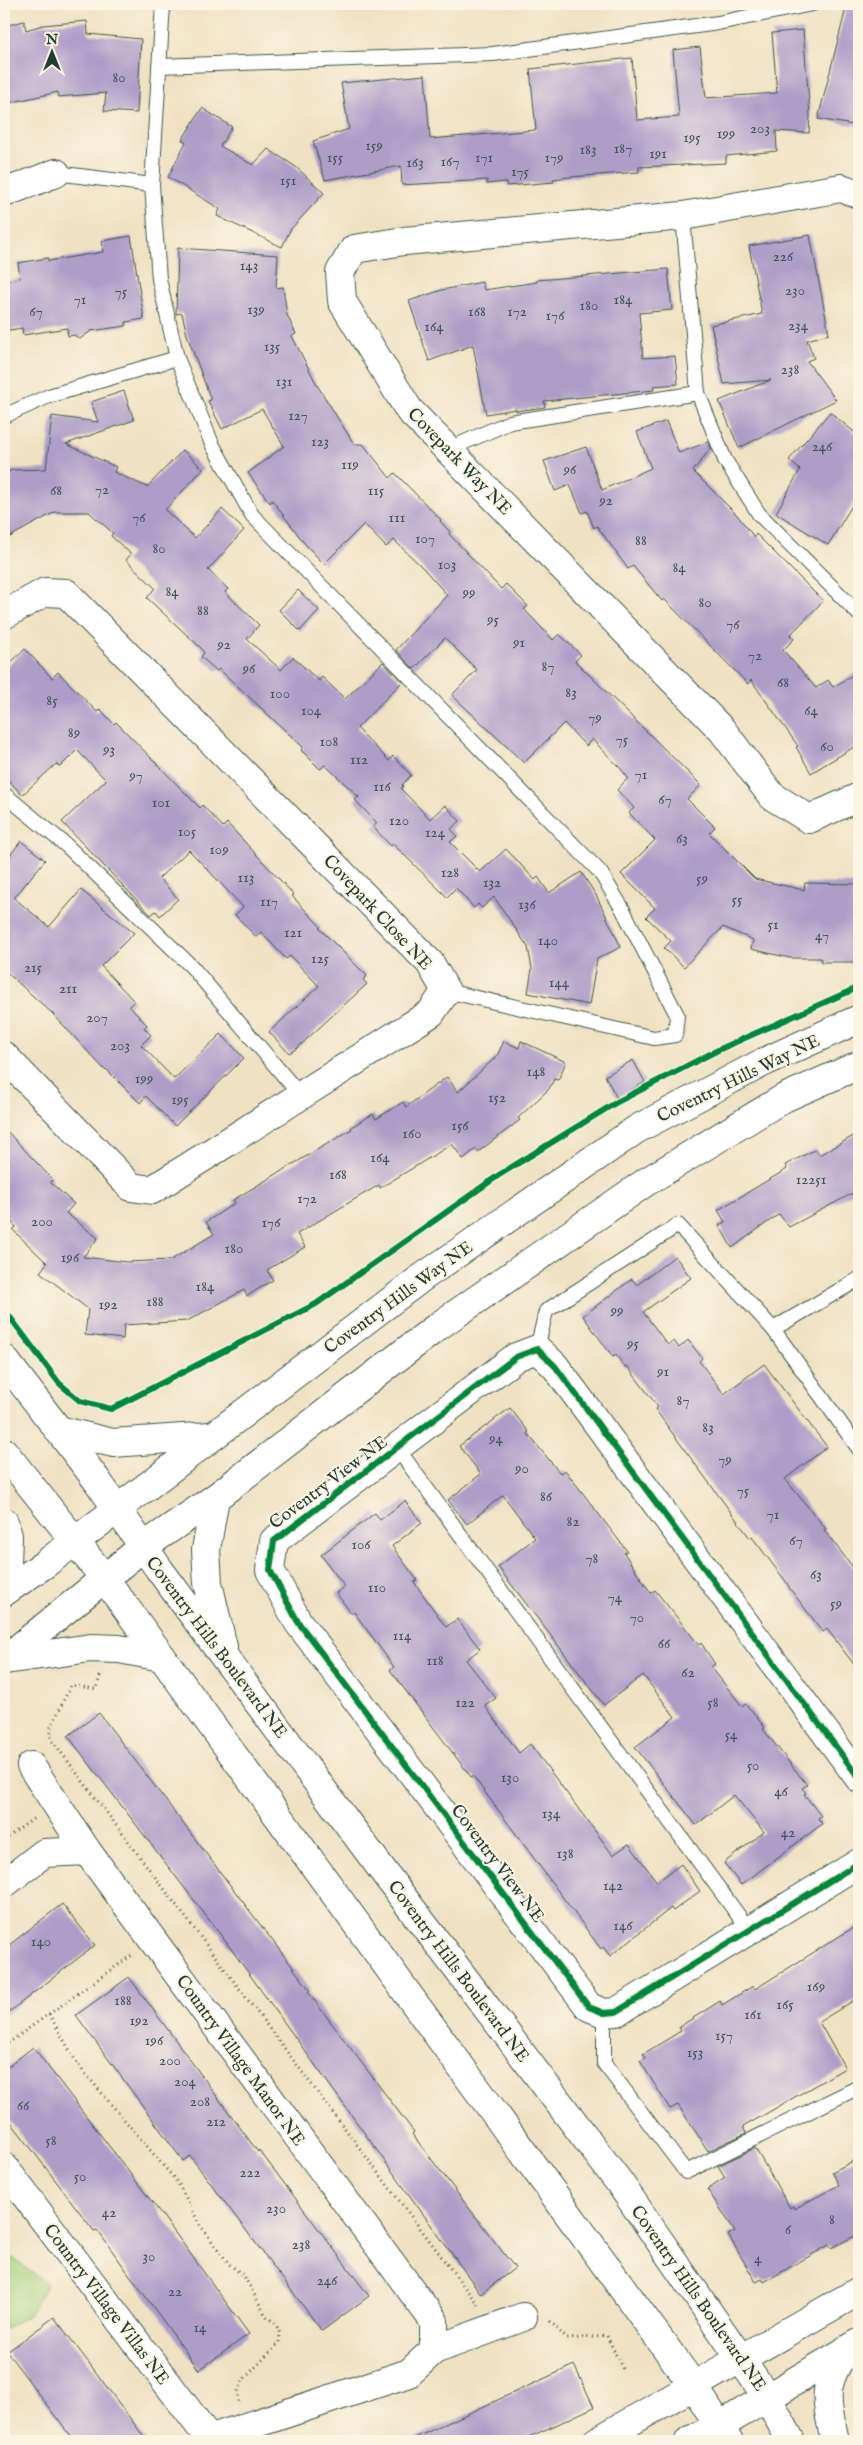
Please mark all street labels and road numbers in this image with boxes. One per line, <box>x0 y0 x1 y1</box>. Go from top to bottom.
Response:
street label: Covepark Way NE <box>402 403 516 521</box>
street label: Covepark Close NE <box>317 850 437 976</box>
street label: Coventry Hills Way NE <box>653 1030 824 1129</box>
street label: Coventry Hills Way NE <box>320 1236 478 1360</box>
street label: Coventry View NE <box>265 1431 393 1535</box>
street label: Coventry Hills Boulevard NE <box>140 1552 292 1743</box>
street label: Coventry View NE <box>445 1800 549 1928</box>
street label: Coventry Hills Boulevard NE <box>382 1876 534 2067</box>
street label: Country Village Manor NE <box>170 1971 310 2151</box>
street label: Coventry Hills Boulevard NE <box>625 2201 771 2396</box>
street label: Country Village Villas NE <box>38 2220 174 2390</box>

